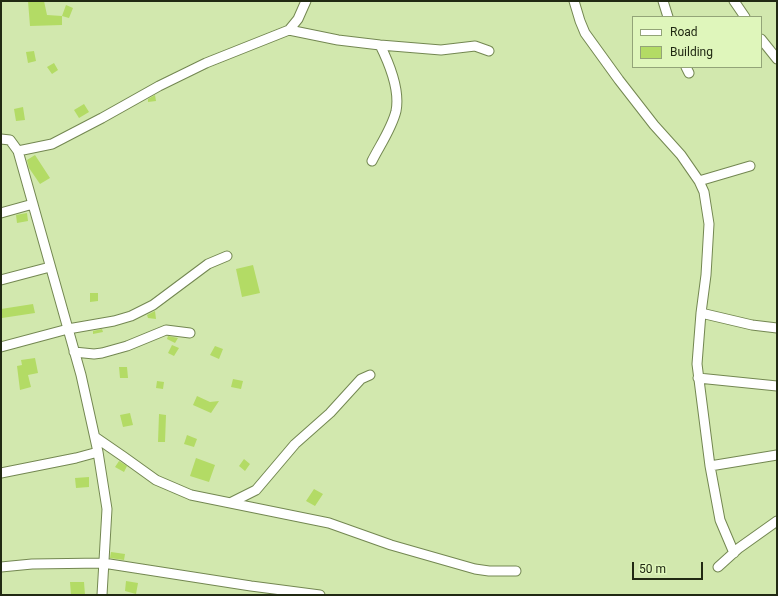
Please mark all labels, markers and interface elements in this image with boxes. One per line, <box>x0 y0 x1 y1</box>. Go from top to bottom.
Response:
legend <box>632 16 762 68</box>
text: Road <box>670 25 698 39</box>
text: Building <box>670 45 713 59</box>
scale bar <box>634 554 705 580</box>
text: 50 m <box>639 562 666 576</box>

